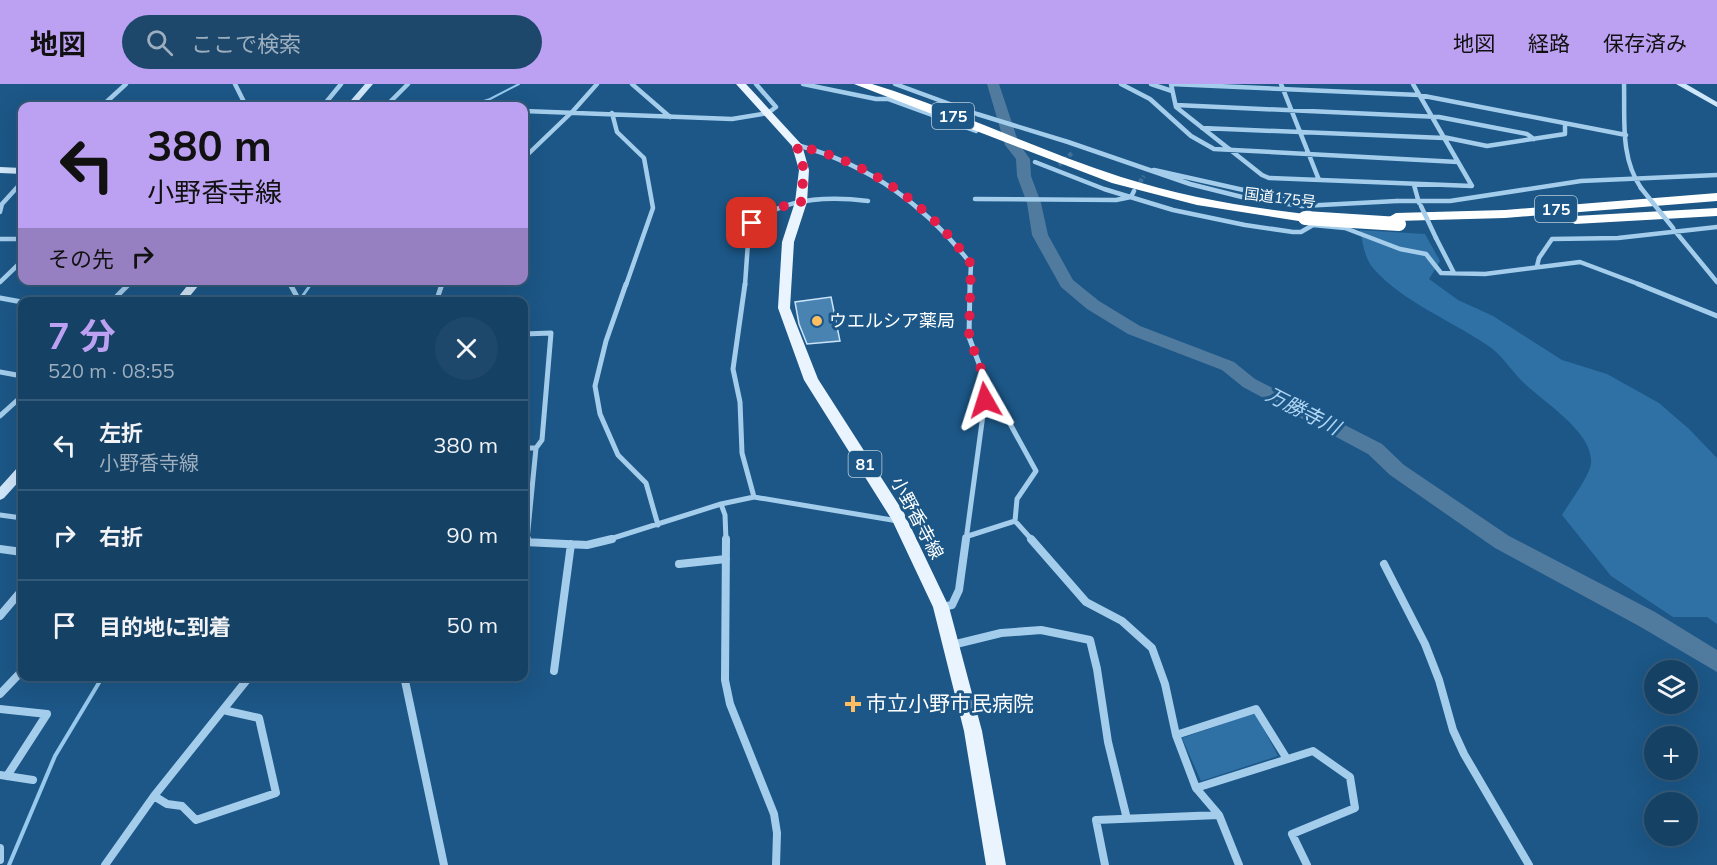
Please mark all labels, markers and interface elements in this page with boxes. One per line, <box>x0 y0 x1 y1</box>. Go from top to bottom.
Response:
search box <box>122 15 542 69</box>
text: 地図 <box>30 26 86 61</box>
icon: search <box>143 26 176 59</box>
text: ここで検索 <box>191 30 301 58</box>
text: 地図 <box>1453 30 1495 56</box>
text: 経路 <box>1528 30 1570 56</box>
text: 保存済み <box>1603 30 1687 56</box>
road number: 175 <box>932 103 974 129</box>
text: 380 m <box>147 119 272 172</box>
icon: left <box>48 126 126 204</box>
text: 小野香寺線 <box>147 175 282 209</box>
street label: 国道175号 <box>1243 184 1317 211</box>
road number: 175 <box>1535 196 1577 222</box>
pin <box>726 197 777 248</box>
icon: arrive <box>735 206 768 239</box>
icon: right <box>126 240 159 273</box>
text: その先 <box>48 245 114 273</box>
place label: ウエルシア薬局 <box>829 309 955 332</box>
text: 7 分 <box>48 313 115 358</box>
marker: ウエルシア薬局 <box>810 314 824 328</box>
button: close <box>435 317 498 380</box>
text: 520 m · 08:55 <box>48 358 174 383</box>
position arrow <box>953 368 1017 432</box>
water label: 万勝寺川 <box>1262 381 1346 441</box>
text: 左折 <box>99 419 143 447</box>
icon: left <box>48 429 81 462</box>
text: 380 m <box>433 431 498 459</box>
text: 小野香寺線 <box>99 450 199 475</box>
road number: 81 <box>848 451 882 477</box>
street label: 小野香寺線 <box>886 473 949 563</box>
icon: right <box>48 519 81 552</box>
text: 90 m <box>447 521 498 549</box>
text: 右折 <box>99 523 143 551</box>
icon: arrive <box>48 609 81 642</box>
text: 50 m <box>447 611 498 639</box>
text: 目的地に到着 <box>99 613 231 641</box>
map controls <box>1644 660 1698 846</box>
button: layers <box>1644 660 1698 714</box>
place label: 市立小野市民病院 <box>866 690 1034 716</box>
marker: 市立小野市民病院 <box>844 695 862 713</box>
button: + <box>1644 726 1698 780</box>
button: − <box>1644 792 1698 846</box>

